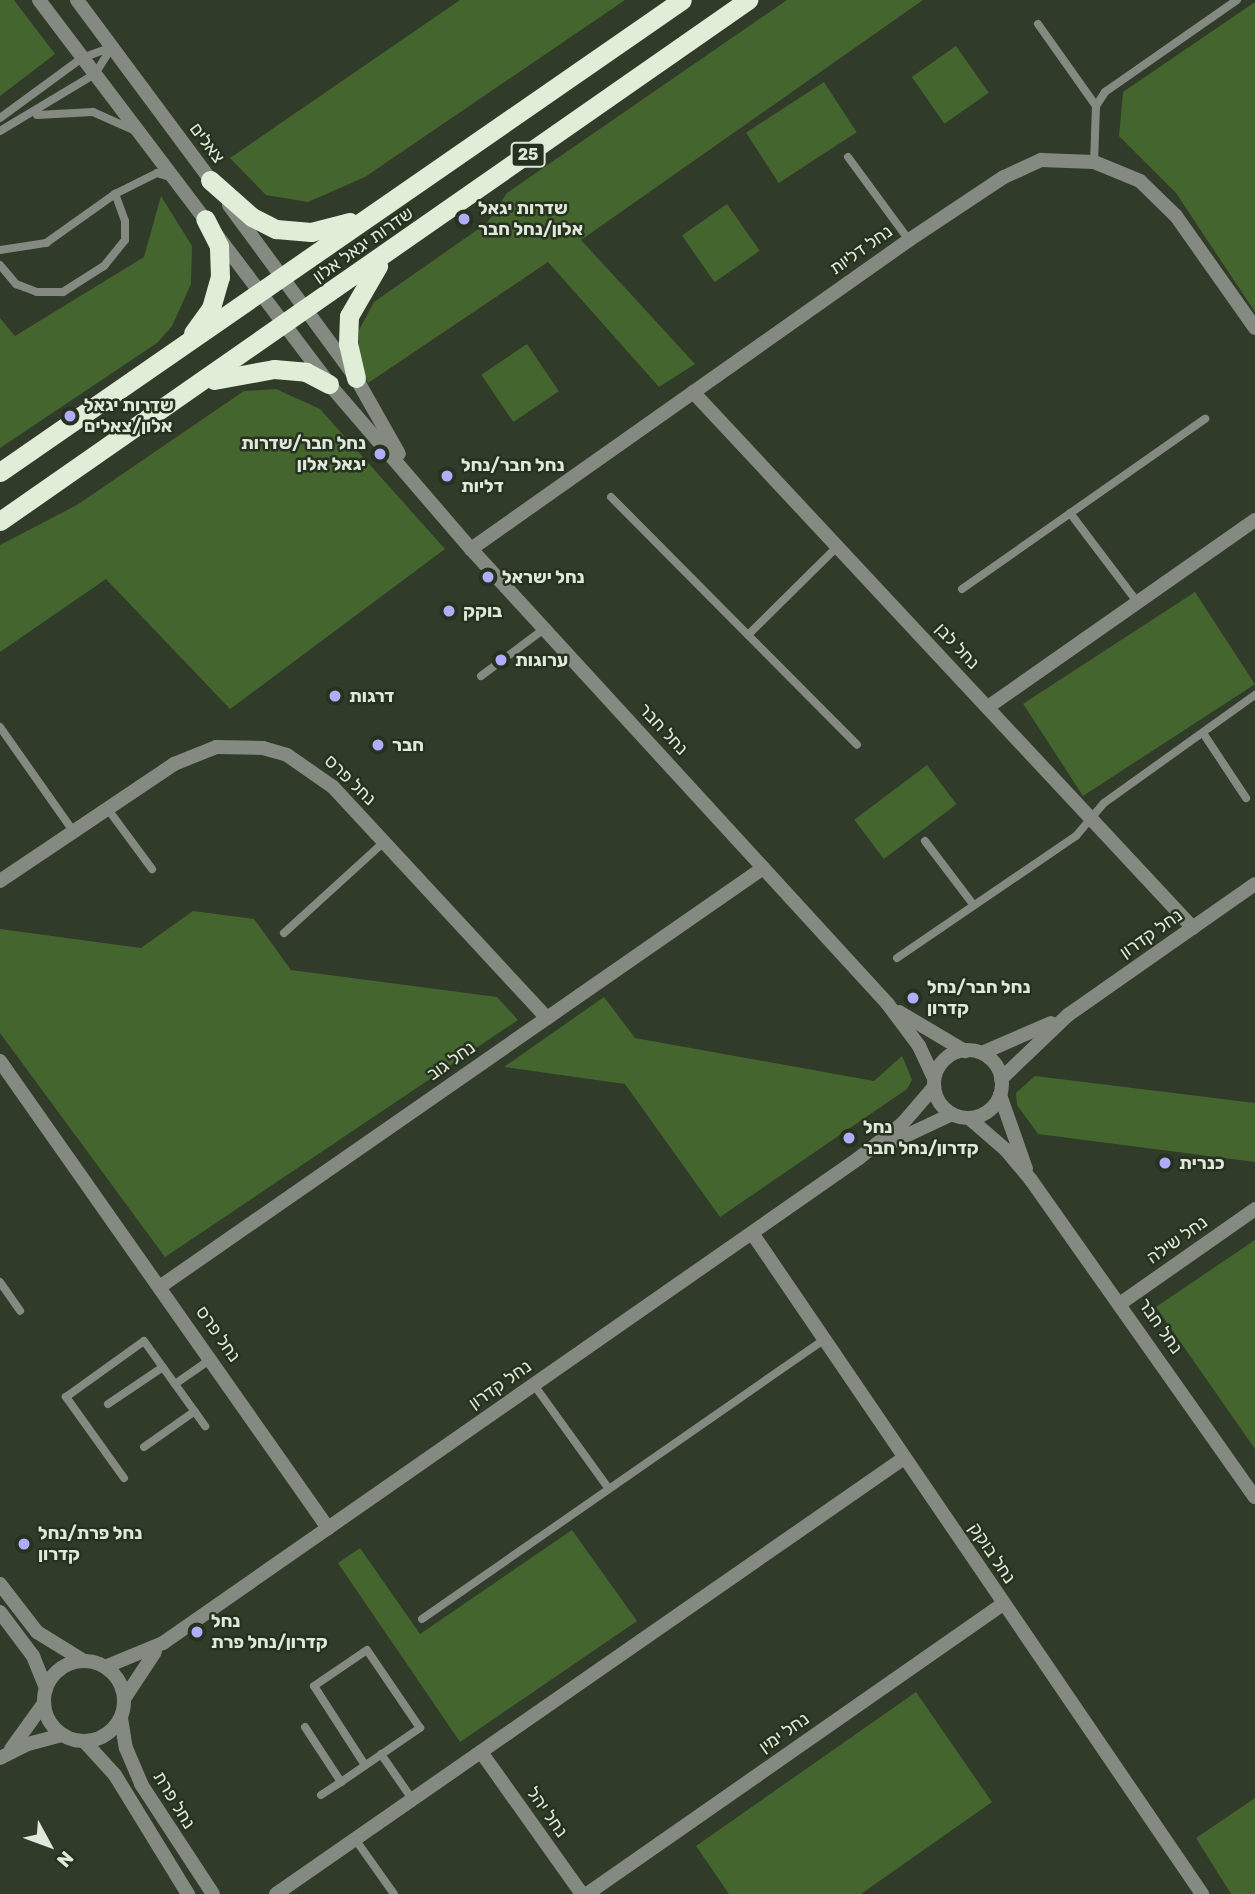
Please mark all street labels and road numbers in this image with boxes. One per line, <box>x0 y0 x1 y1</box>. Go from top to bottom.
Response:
street label: צאלים <box>185 119 229 167</box>
road number: 25 <box>510 142 546 168</box>
street label: שדרות יגאל אלון <box>308 202 418 288</box>
street label: נחל דליות <box>825 220 897 280</box>
street label: נחל לבן <box>930 618 984 674</box>
street label: נחל חבר <box>634 699 692 759</box>
street label: נחל פרס <box>320 750 380 810</box>
street label: נחל קדרון <box>1115 905 1187 963</box>
street label: נחל גוב <box>422 1036 480 1086</box>
street label: נחל שילה <box>1142 1211 1212 1269</box>
street label: נחל חבר <box>1133 1294 1187 1358</box>
street label: נחל פרס <box>191 1302 245 1366</box>
street label: נחל קדרון <box>464 1356 536 1414</box>
street label: נחל בוקק <box>964 1518 1020 1588</box>
street label: נחל ימין <box>755 1708 813 1758</box>
street label: נחל פרת <box>148 1767 200 1833</box>
street label: נחל יהל <box>522 1782 572 1842</box>

